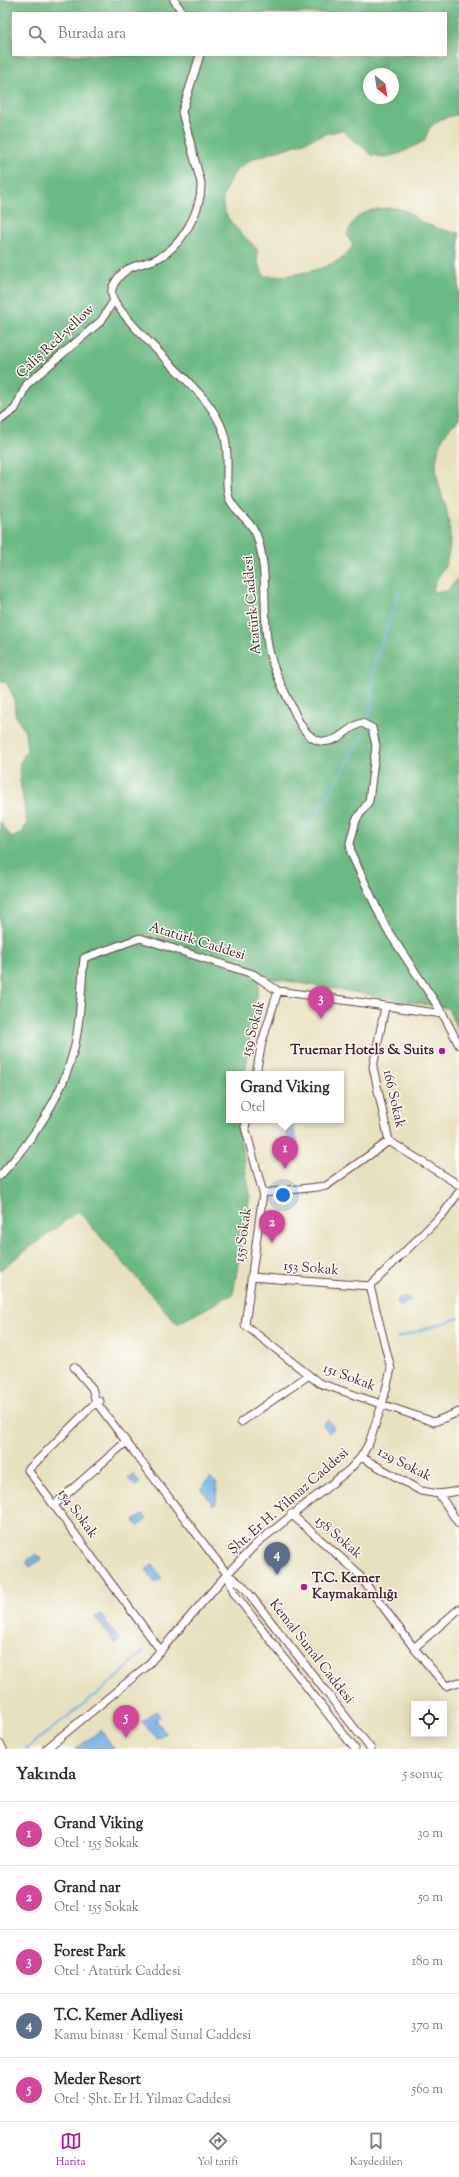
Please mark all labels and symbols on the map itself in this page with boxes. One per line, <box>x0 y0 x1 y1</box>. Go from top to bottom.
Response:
north arrow <box>363 68 399 104</box>
street label: Çaliş Red-yellow <box>12 300 100 384</box>
street label: Atatürk Caddesi <box>239 554 267 656</box>
street label: Atatürk Caddesi <box>146 918 248 966</box>
pin: 3 <box>308 986 334 1019</box>
street label: 159 Sokak <box>237 999 271 1059</box>
place label: Truemar Hotels & Suits <box>290 1041 434 1061</box>
marker: Truemar Hotels & Suits <box>437 1046 447 1056</box>
street label: 166 Sokak <box>377 1068 409 1130</box>
pin: 1 <box>272 1136 298 1169</box>
your location <box>273 1185 293 1205</box>
street label: 155 Sokak <box>230 1206 258 1264</box>
pin: 2 <box>259 1210 285 1243</box>
street label: 153 Sokak <box>282 1257 340 1281</box>
street label: 151 Sokak <box>320 1359 379 1397</box>
street label: 129 Sokak <box>373 1443 435 1487</box>
street label: Şht. Er H. Yilmaz Caddesi <box>224 1444 354 1560</box>
street label: 154 Sokak <box>52 1485 102 1543</box>
street label: 158 Sokak <box>310 1512 366 1565</box>
pin: 4 <box>264 1542 290 1575</box>
place label: T.C. Kemer Kaymakamlığı <box>312 1569 398 1605</box>
marker: T.C. Kemer Kaymakamlığı <box>299 1582 309 1592</box>
street label: Kemal Sunal Caddesi <box>264 1595 358 1709</box>
pin: 5 <box>113 1705 139 1738</box>

